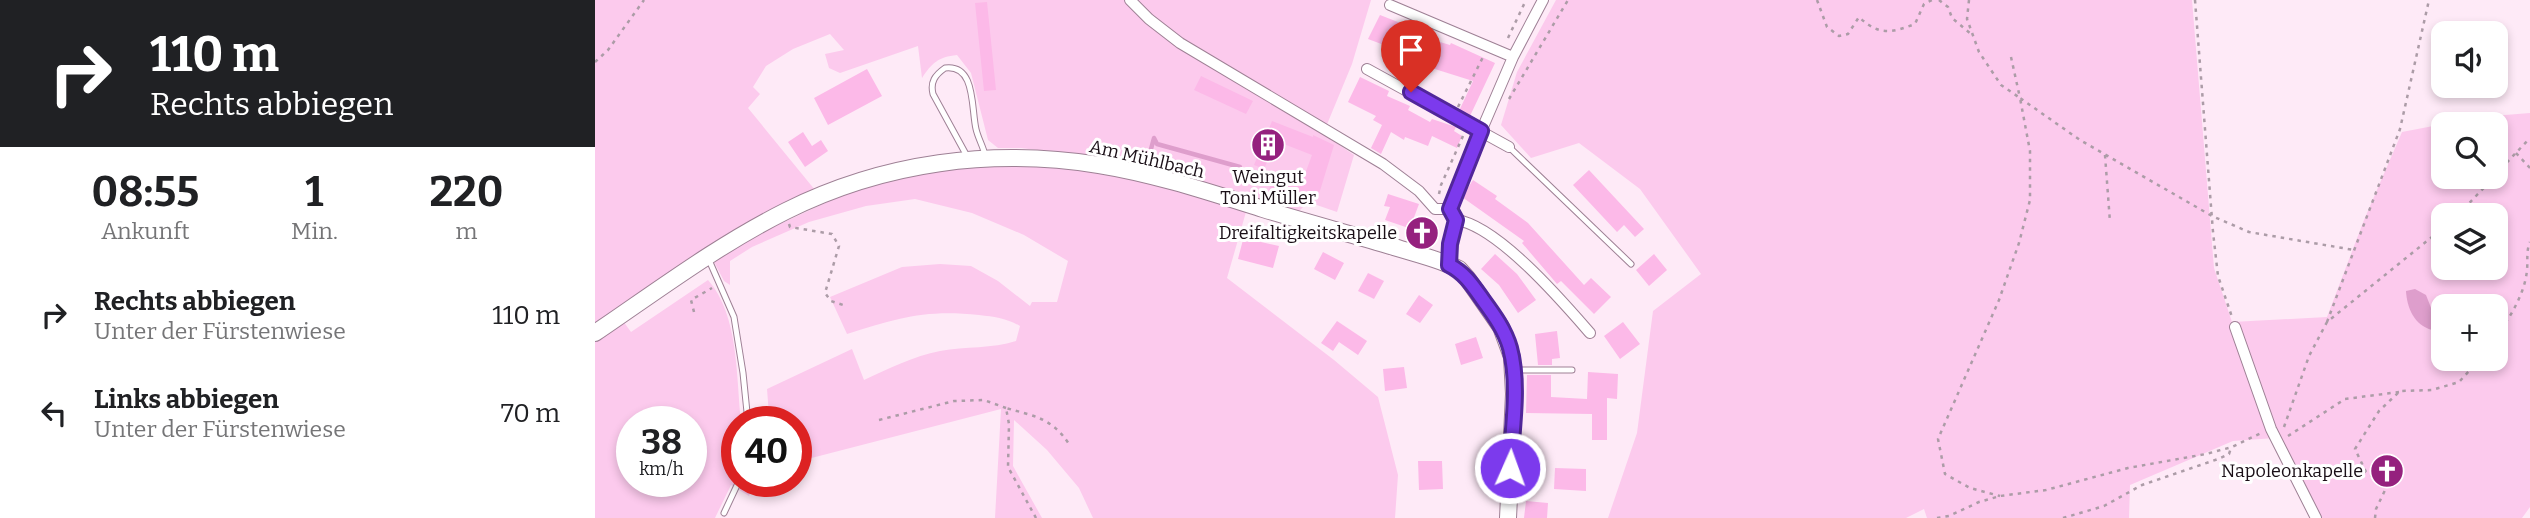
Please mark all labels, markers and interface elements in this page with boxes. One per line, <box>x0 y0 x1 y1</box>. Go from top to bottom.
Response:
pin <box>1381 20 1441 92</box>
map controls <box>2431 21 2508 371</box>
button: sound <box>2431 21 2508 98</box>
text: 110 m <box>150 25 279 84</box>
icon: right <box>35 28 126 119</box>
icon: arrive <box>1392 31 1430 69</box>
text: Rechts abbiegen <box>150 85 393 123</box>
button: search <box>2431 112 2508 189</box>
building icon: Weingut Toni Müller <box>1249 126 1287 164</box>
street label: Am Mühlbach <box>1087 135 1207 183</box>
place label: Weingut Toni Müller <box>1220 166 1316 209</box>
text: 08:55 <box>92 167 199 217</box>
text: 1 <box>305 167 323 217</box>
text: 220 <box>429 167 503 217</box>
button: layers <box>2431 203 2508 280</box>
church icon: Dreifaltigkeitskapelle <box>1403 214 1441 252</box>
text: Ankunft <box>101 217 190 245</box>
text: Min. <box>291 217 338 245</box>
text: m <box>455 217 477 245</box>
place label: Dreifaltigkeitskapelle <box>1219 222 1397 244</box>
text: Rechts abbiegen <box>94 286 296 317</box>
button: + <box>2431 294 2508 371</box>
icon: right <box>35 296 73 334</box>
text: 110 m <box>492 300 560 331</box>
text: Unter der Fürstenwiese <box>94 317 346 345</box>
text: Links abbiegen <box>94 384 279 415</box>
icon: left <box>35 394 73 432</box>
text: 70 m <box>501 398 560 429</box>
speed limit sign: 40 <box>721 406 812 497</box>
text: Unter der Fürstenwiese <box>94 415 346 443</box>
text: 38 <box>641 421 682 463</box>
position arrow <box>1473 431 1547 505</box>
church icon: Napoleonkapelle <box>2368 452 2406 490</box>
text: km/h <box>639 458 684 480</box>
place label: Napoleonkapelle <box>2221 460 2363 482</box>

